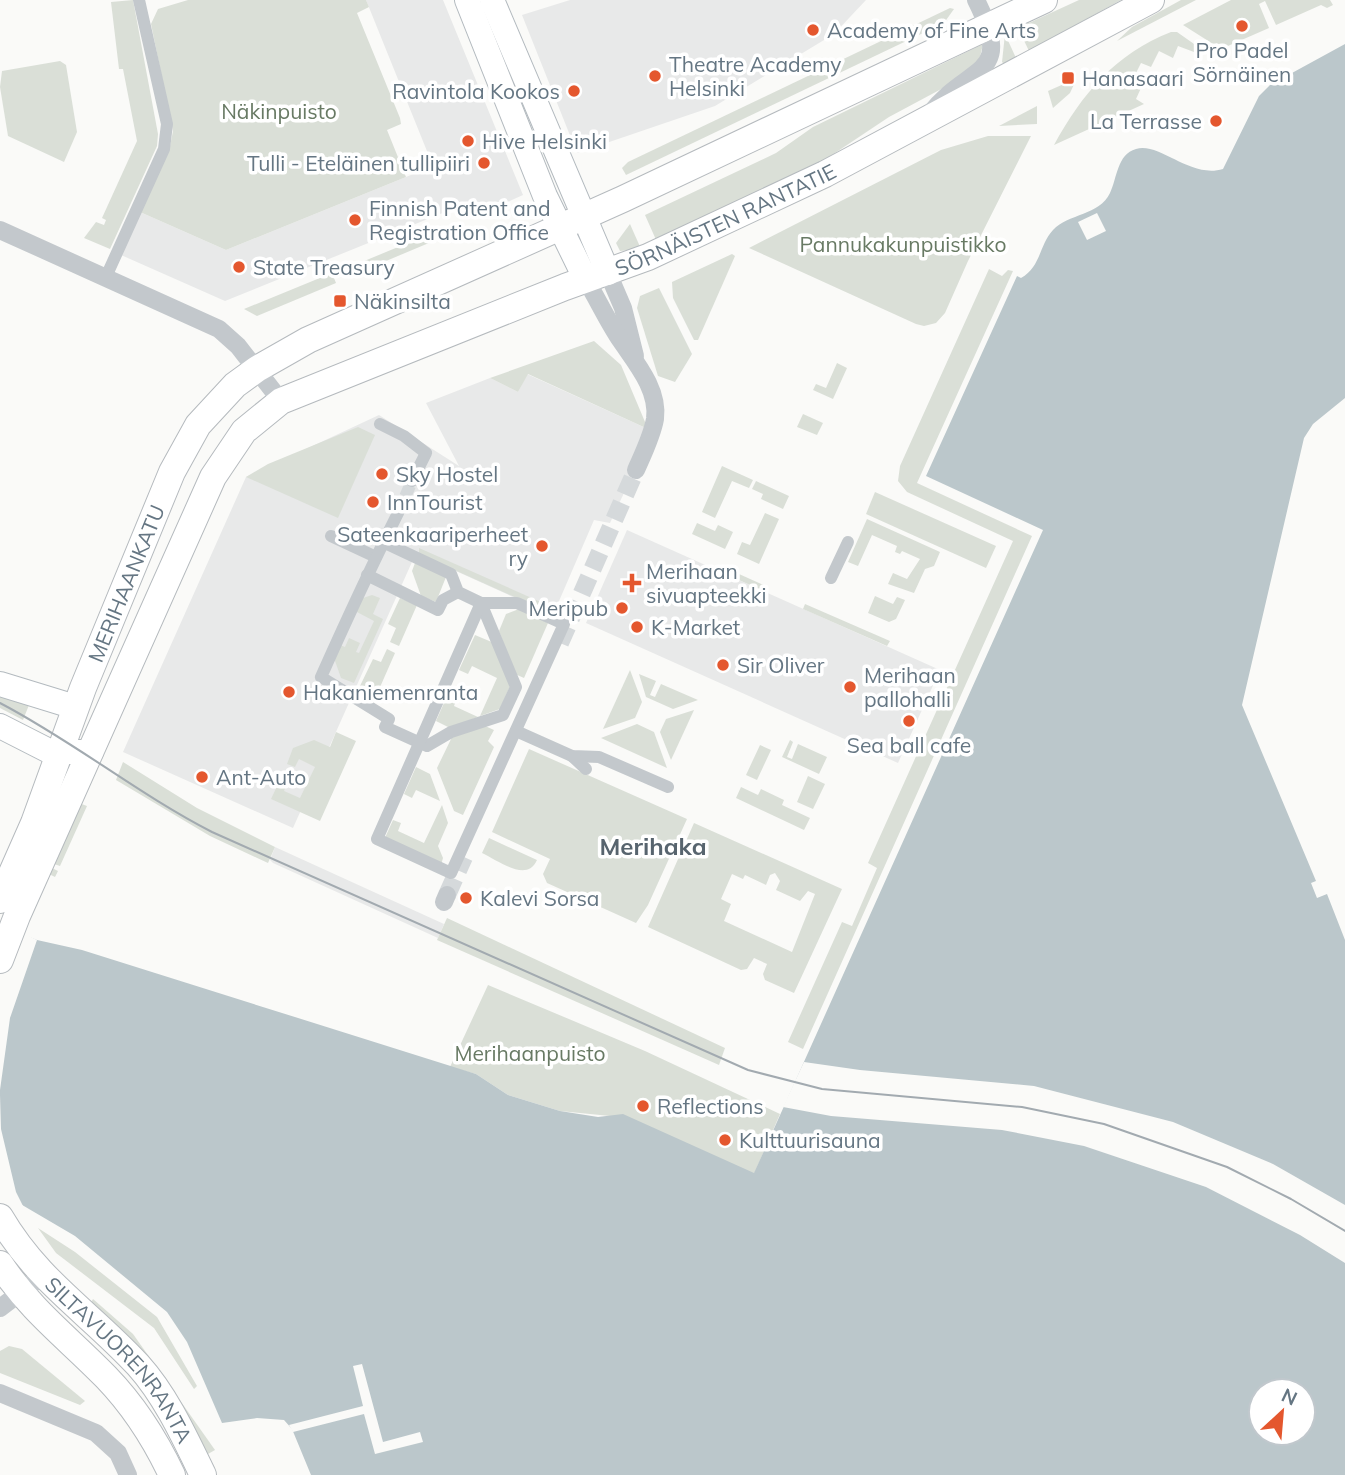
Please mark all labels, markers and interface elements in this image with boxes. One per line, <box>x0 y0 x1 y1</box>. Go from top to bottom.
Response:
place label: Academy of Fine Arts <box>827 17 1036 43</box>
marker: Pro Padel Sörnäinen <box>1234 18 1250 34</box>
marker: Academy of Fine Arts <box>805 22 821 38</box>
place label: Pro Padel Sörnäinen <box>1193 37 1291 87</box>
place label: Theatre Academy Helsinki <box>669 51 842 101</box>
place label: Hanasaari <box>1082 65 1184 91</box>
marker: Theatre Academy Helsinki <box>647 68 663 84</box>
marker: Hanasaari <box>1060 70 1076 86</box>
place label: Ravintola Kookos <box>392 78 560 104</box>
marker: Ravintola Kookos <box>566 83 582 99</box>
park label: Näkinpuisto <box>221 98 337 124</box>
place label: La Terrasse <box>1090 108 1202 134</box>
marker: La Terrasse <box>1208 113 1224 129</box>
place label: Hive Helsinki <box>482 128 607 154</box>
marker: Hive Helsinki <box>460 133 476 149</box>
place label: Tulli - Eteläinen tullipiiri <box>247 150 470 176</box>
marker: Tulli - Eteläinen tullipiiri <box>476 155 492 171</box>
street label: SÖRNÄISTEN RANTATIE <box>611 158 840 281</box>
place label: Finnish Patent and Registration Office <box>369 195 551 245</box>
marker: Finnish Patent and Registration Office <box>347 212 363 228</box>
park label: Pannukakunpuistikko <box>800 231 1006 257</box>
place label: State Treasury <box>253 254 395 280</box>
marker: State Treasury <box>231 259 247 275</box>
place label: Näkinsilta <box>354 288 451 314</box>
marker: Näkinsilta <box>332 293 348 309</box>
place label: Sky Hostel <box>396 461 498 487</box>
marker: Sky Hostel <box>374 466 390 482</box>
place label: InnTourist <box>387 489 483 515</box>
marker: InnTourist <box>365 494 381 510</box>
street label: MERIHAANKATU <box>82 501 170 666</box>
place label: Sateenkaariperheet ry <box>337 521 528 571</box>
marker: Sateenkaariperheet ry <box>534 538 550 554</box>
place label: Merihaan sivuapteekki <box>646 558 767 608</box>
marker: Merihaan sivuapteekki <box>624 575 640 591</box>
place label: Meripub <box>529 595 608 621</box>
marker: Meripub <box>614 600 630 616</box>
place label: K-Market <box>651 614 740 640</box>
marker: K-Market <box>629 619 645 635</box>
place label: Sir Oliver <box>737 652 825 678</box>
marker: Sir Oliver <box>715 657 731 673</box>
place label: Merihaan pallohalli <box>864 662 956 712</box>
place label: Hakaniemenranta <box>303 679 478 705</box>
marker: Merihaan pallohalli <box>842 679 858 695</box>
marker: Hakaniemenranta <box>281 684 297 700</box>
marker: Sea ball cafe <box>901 713 917 729</box>
place label: Sea ball cafe <box>847 732 971 758</box>
place label: Ant-Auto <box>216 764 306 790</box>
marker: Ant-Auto <box>194 769 210 785</box>
district label: Merihaka <box>599 831 707 861</box>
place label: Kalevi Sorsa <box>480 885 599 911</box>
marker: Kalevi Sorsa <box>458 890 474 906</box>
park label: Merihaanpuisto <box>454 1040 606 1066</box>
place label: Reflections <box>657 1093 764 1119</box>
marker: Reflections <box>635 1098 651 1114</box>
place label: Kulttuurisauna <box>739 1127 881 1153</box>
marker: Kulttuurisauna <box>717 1132 733 1148</box>
street label: SILTAVUORENRANTA <box>40 1271 198 1448</box>
north arrow <box>1247 1377 1317 1447</box>
text: N <box>1278 1383 1301 1411</box>

